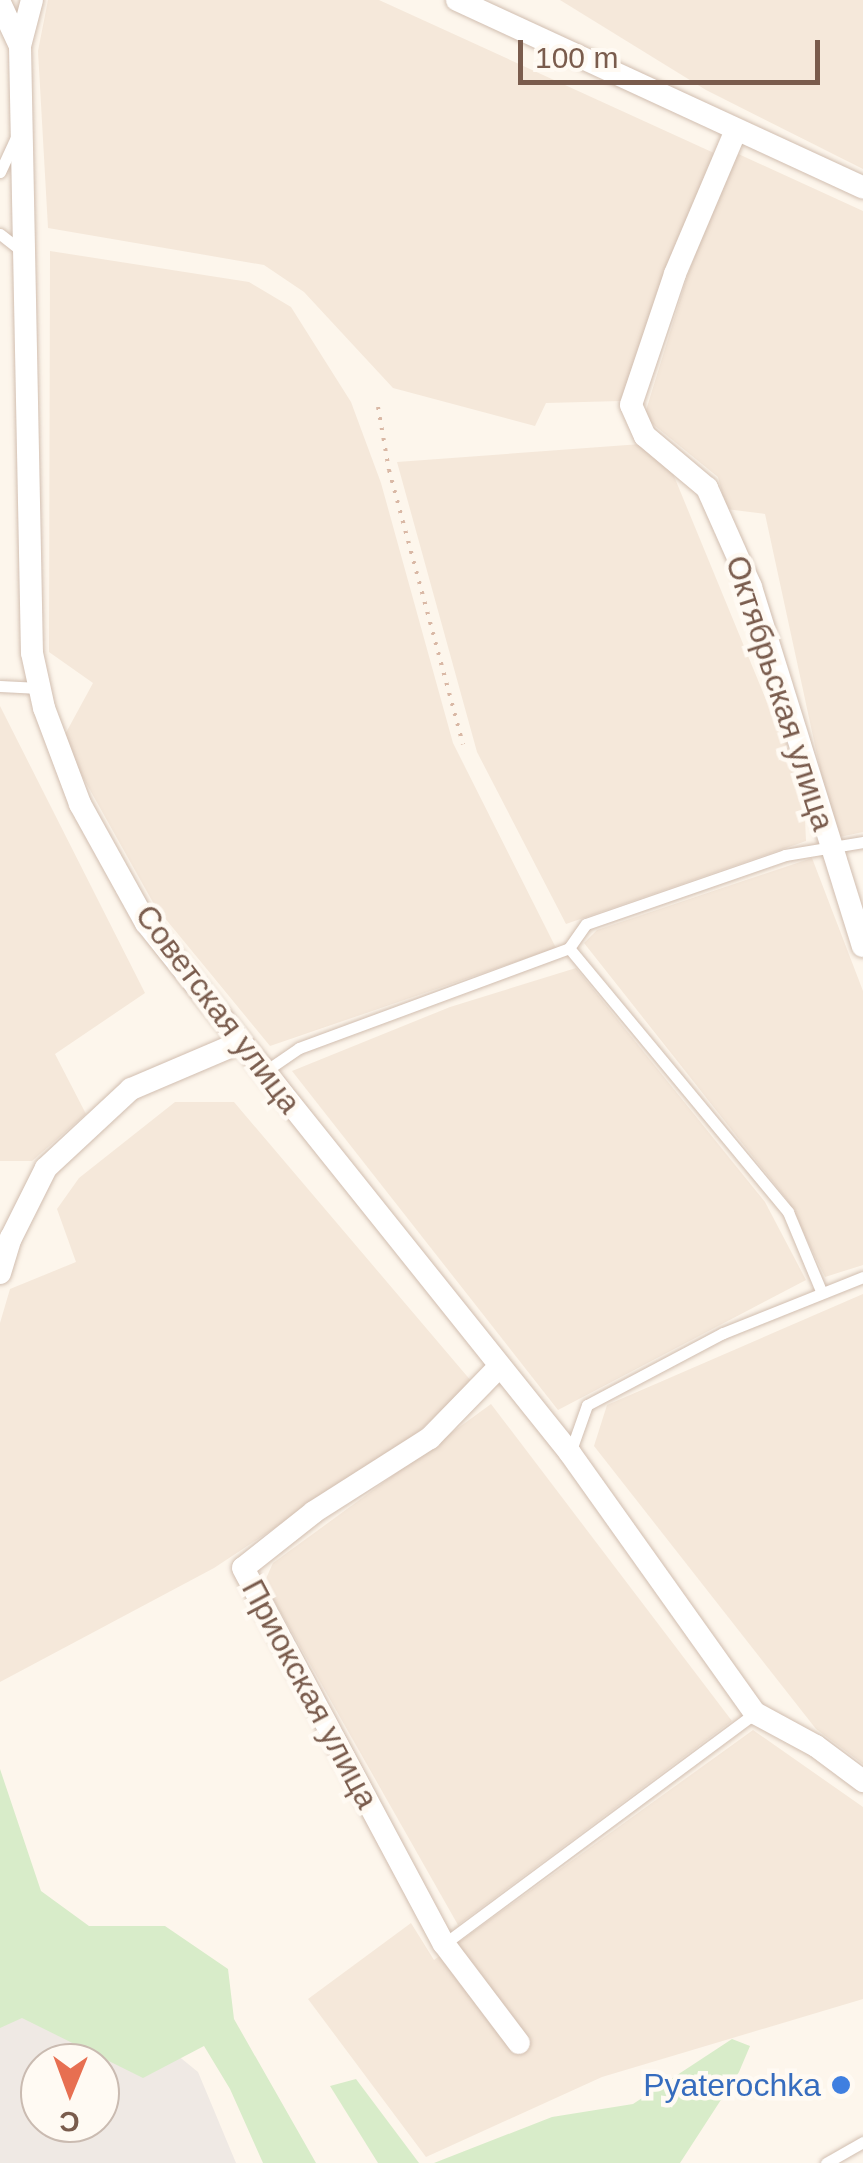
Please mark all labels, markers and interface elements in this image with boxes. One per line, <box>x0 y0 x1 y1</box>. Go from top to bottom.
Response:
scale bar <box>523 20 826 82</box>
text: 100 m <box>535 41 618 74</box>
street label: Октябрьская улица <box>717 551 843 835</box>
street label: Советская улица <box>127 897 309 1121</box>
street label: Приокская улица <box>234 1573 386 1815</box>
north arrow <box>20 2043 120 2143</box>
place label: Pyaterochka <box>643 2066 821 2104</box>
marker: Pyaterochka <box>830 2074 852 2096</box>
text: С <box>59 2106 80 2137</box>

